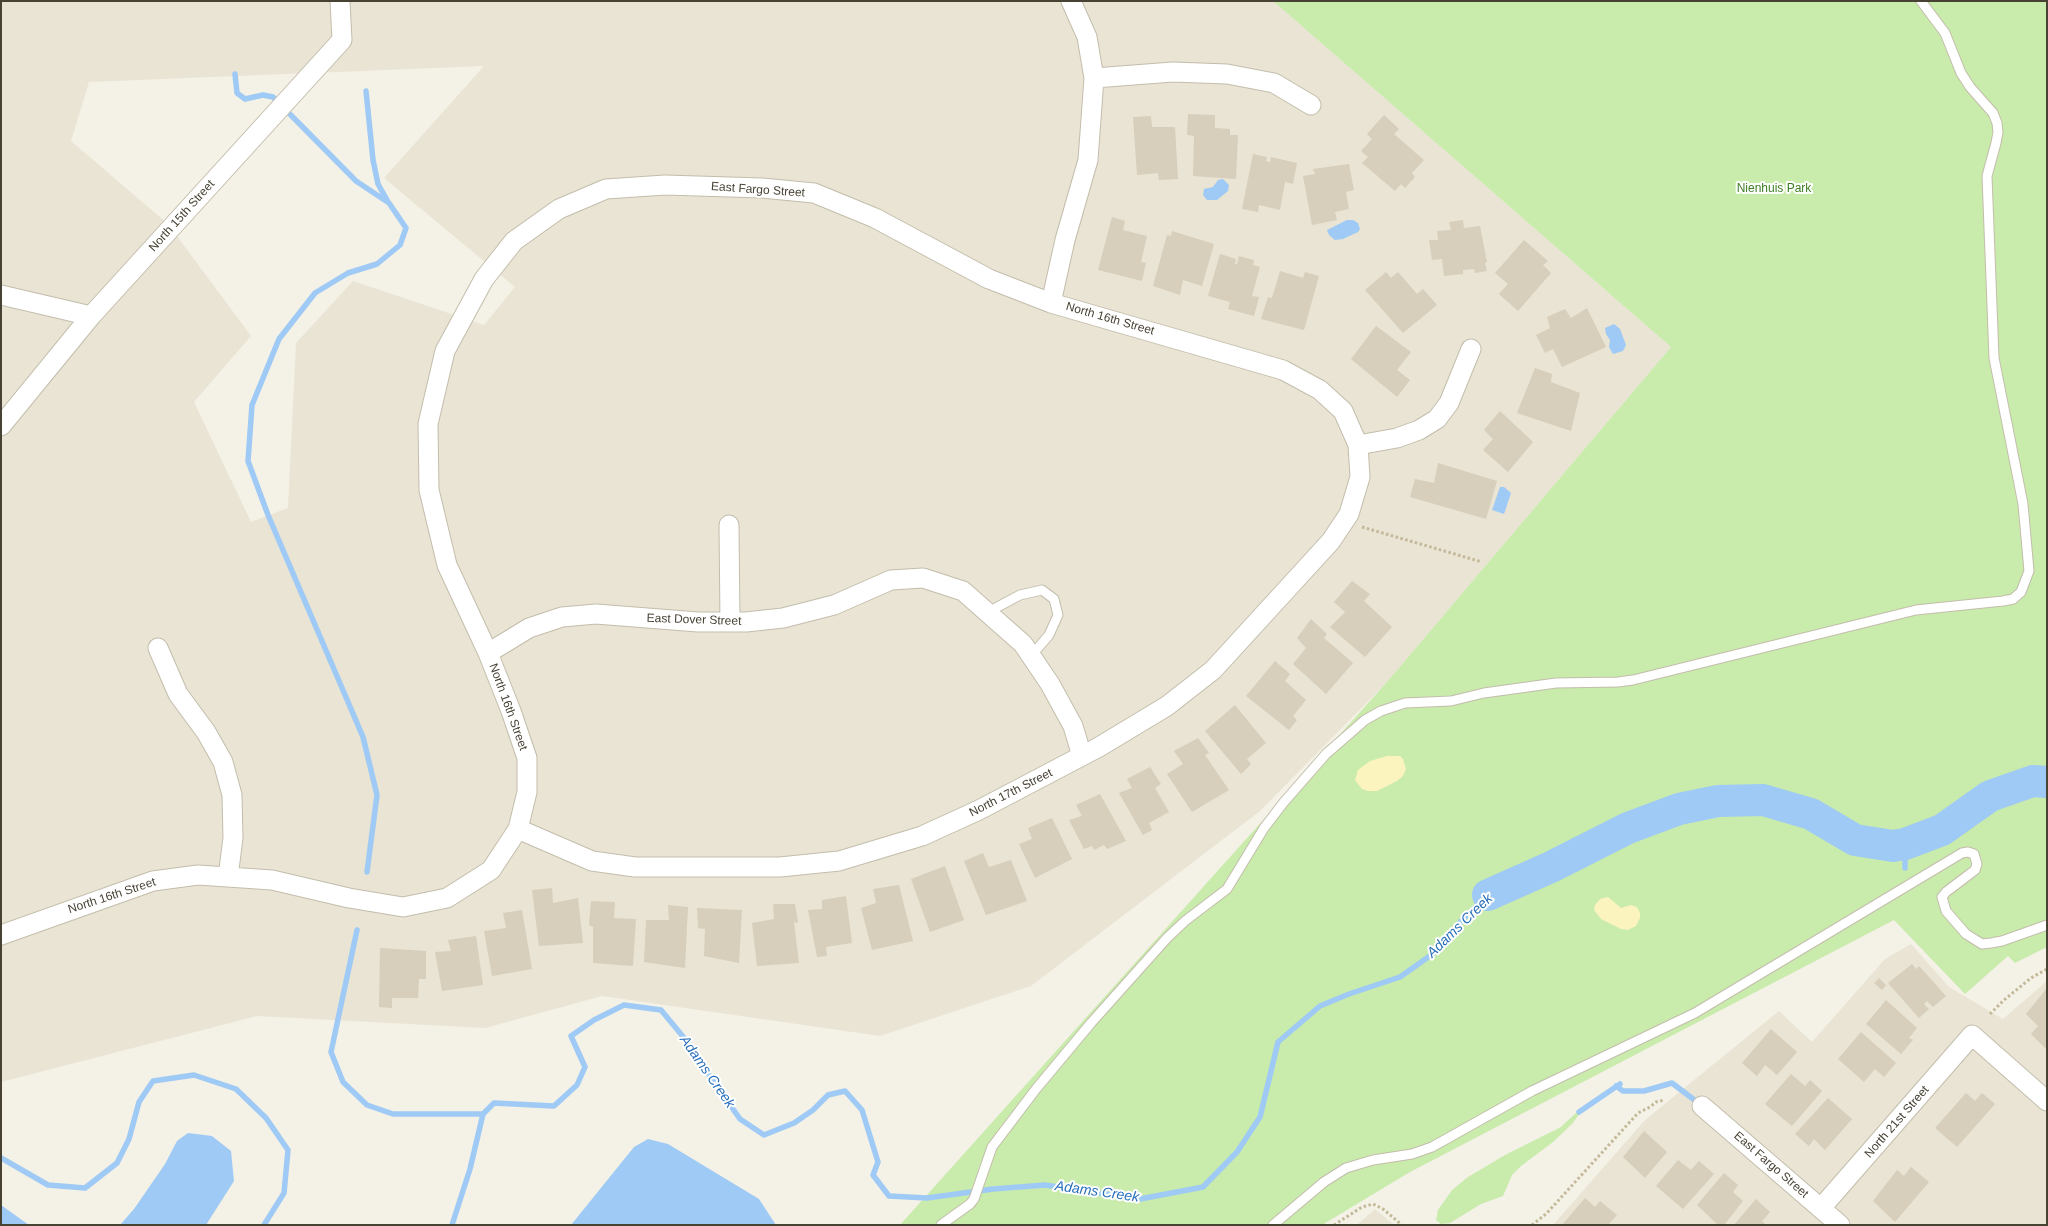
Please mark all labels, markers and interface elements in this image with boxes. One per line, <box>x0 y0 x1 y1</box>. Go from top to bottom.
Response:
street label: North 15th Street <box>146 177 218 255</box>
street label: East Fargo Street <box>711 180 805 200</box>
park label: Nienhuis Park <box>1737 182 1811 196</box>
street label: North 16th Street <box>1064 299 1156 339</box>
street label: East Dover Street <box>646 611 742 629</box>
street label: North 16th Street <box>486 662 530 752</box>
street label: North 17th Street <box>967 766 1055 820</box>
street label: North 16th Street <box>66 875 158 917</box>
water label: Adams Creek <box>1424 891 1496 961</box>
water label: Adams Creek <box>676 1032 738 1112</box>
street label: North 21st Street <box>1862 1083 1932 1161</box>
street label: East Fargo Street <box>1731 1129 1811 1201</box>
water label: Adams Creek <box>1054 1178 1140 1206</box>

